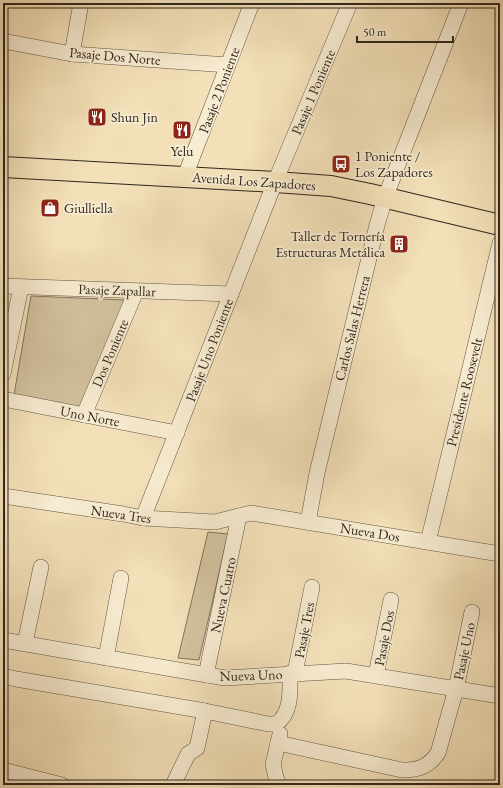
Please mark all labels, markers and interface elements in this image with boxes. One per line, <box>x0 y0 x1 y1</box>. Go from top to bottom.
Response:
scale bar <box>357 18 453 44</box>
text: 50 m <box>363 24 387 40</box>
street label: Pasaje Dos Norte <box>69 43 162 69</box>
street label: Pasaje 2 Poniente <box>194 44 244 136</box>
street label: Pasaje 1 Poniente <box>287 46 339 137</box>
restaurant icon: Shun Jin <box>86 106 108 128</box>
place label: Shun Jin <box>111 108 158 126</box>
restaurant icon: Yelu <box>171 119 193 141</box>
place label: Yelu <box>171 142 194 160</box>
place label: 1 Poniente / Los Zapadores <box>355 147 433 181</box>
bus stop icon: 1 Poniente / Los Zapadores <box>330 153 352 175</box>
street label: Avenida Los Zapadores <box>191 168 317 194</box>
shop icon: Giulliella <box>39 197 61 219</box>
place label: Giulliella <box>64 199 113 217</box>
place label: Taller de Tornería Estructuras Metálica <box>275 227 385 261</box>
building icon: Taller de Tornería Estructuras Metálica <box>388 233 410 255</box>
street label: Carlos Salas Herrera <box>330 273 374 383</box>
street label: Pasaje Zapallar <box>78 280 156 300</box>
street label: Pasaje Uno Poniente <box>181 295 237 404</box>
street label: Dos Poniente <box>88 316 133 390</box>
street label: Presidente Roosevelt <box>442 335 486 448</box>
street label: Uno Norte <box>59 401 122 431</box>
street label: Nueva Tres <box>90 501 153 527</box>
street label: Nueva Dos <box>339 518 402 546</box>
street label: Nueva Cuatro <box>206 555 240 635</box>
street label: Pasaje Tres <box>290 600 318 660</box>
street label: Pasaje Dos <box>370 608 398 667</box>
street label: Pasaje Uno <box>449 620 479 682</box>
street label: Nueva Uno <box>219 665 283 685</box>

